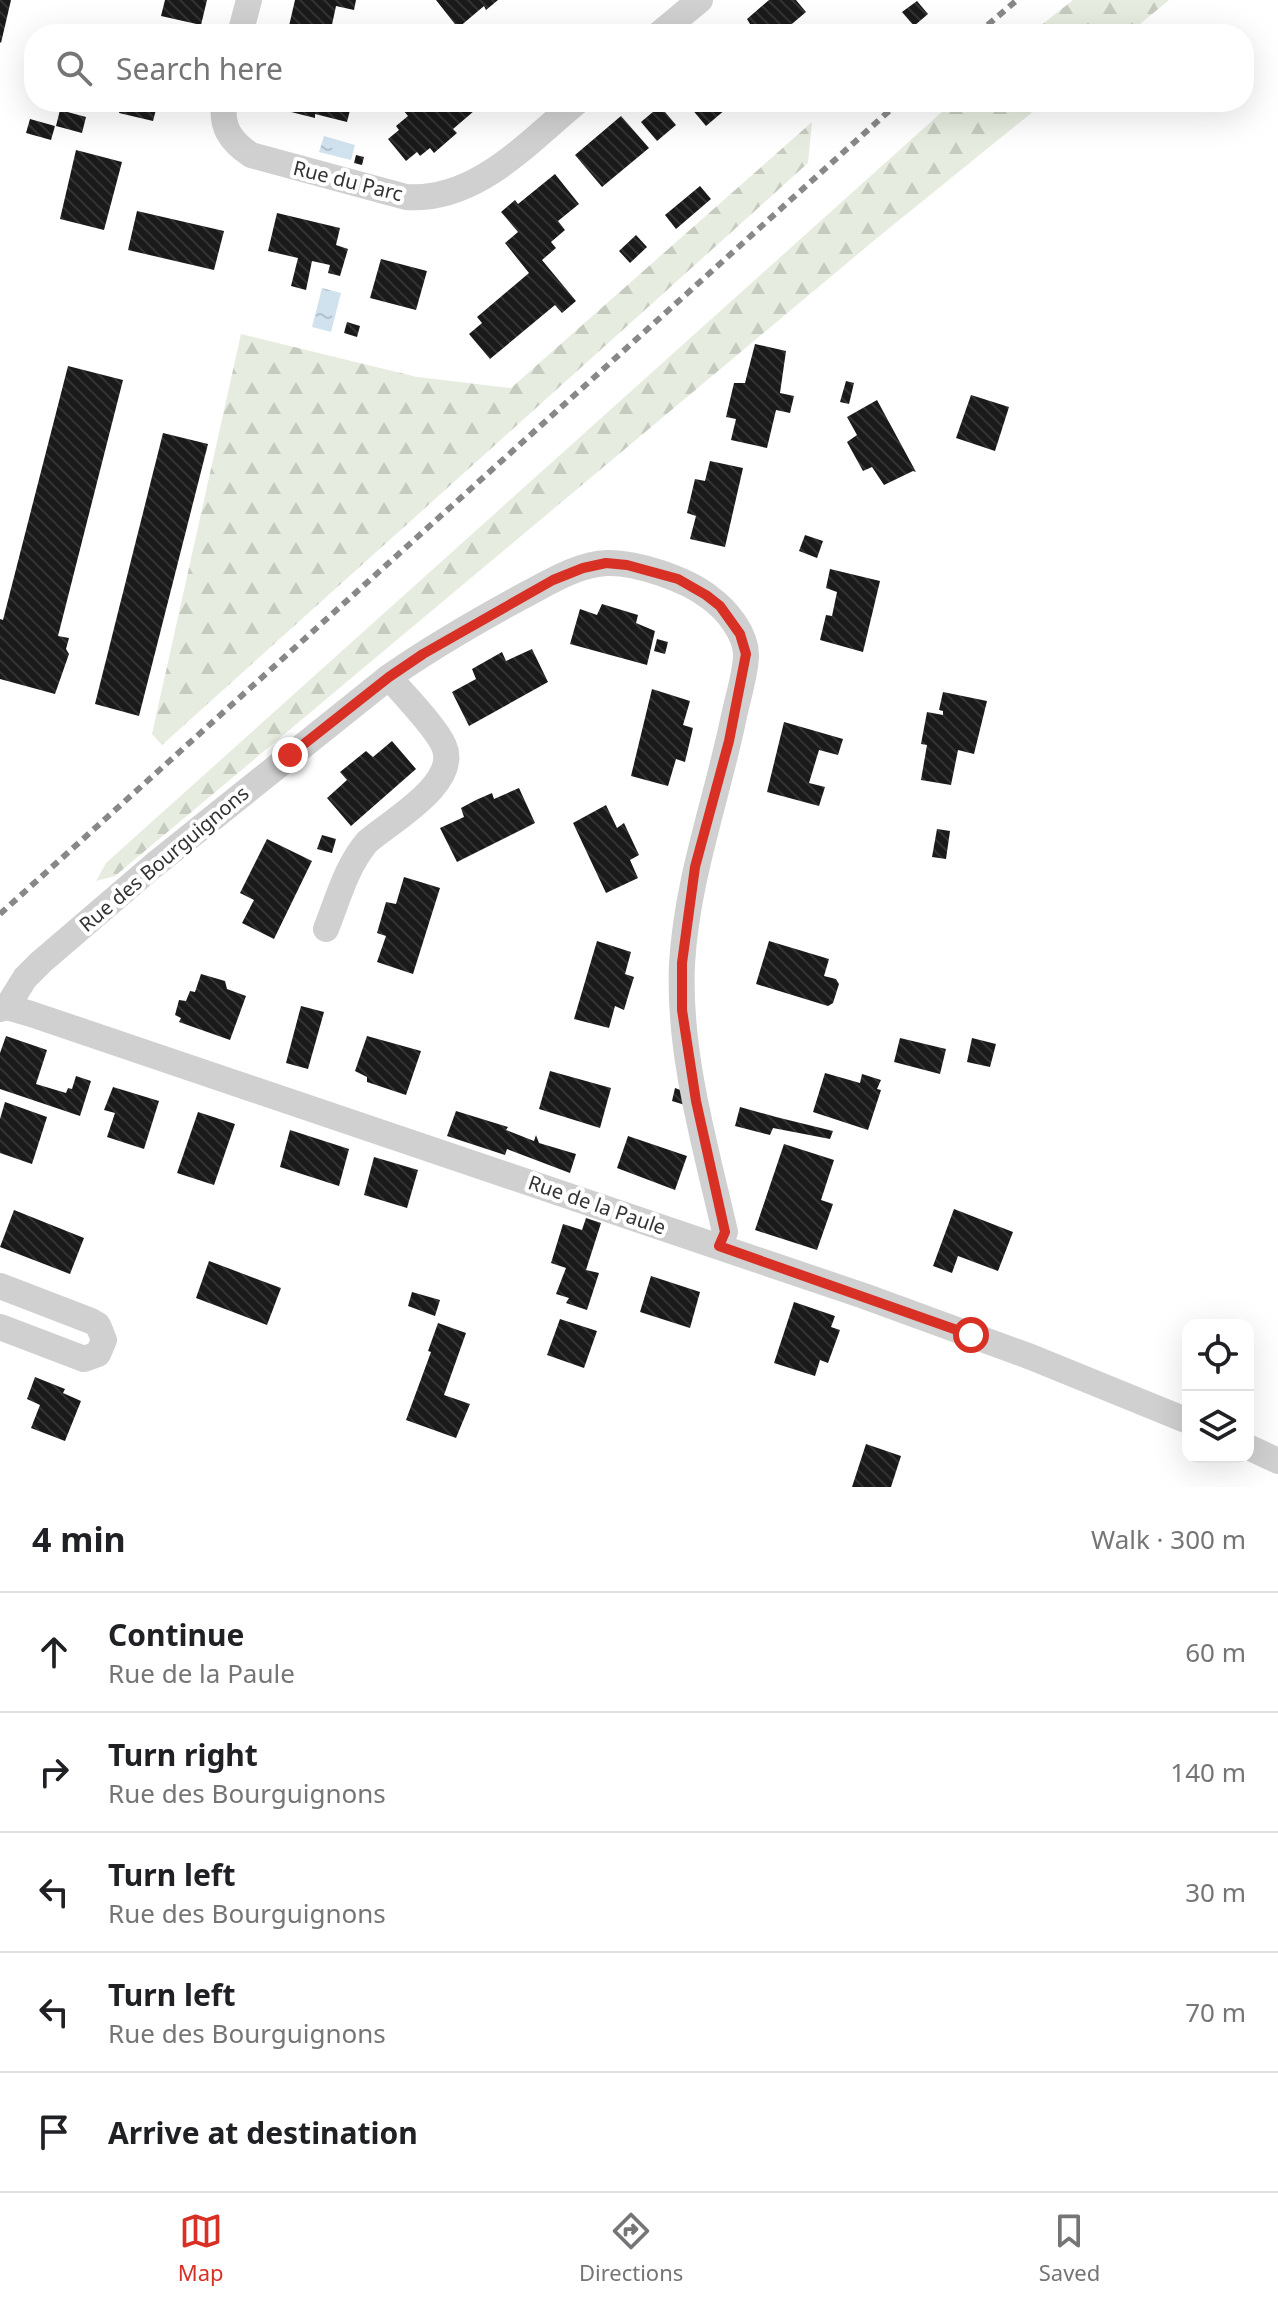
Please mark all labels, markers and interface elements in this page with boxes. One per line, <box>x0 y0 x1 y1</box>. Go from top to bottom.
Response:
search box <box>24 24 1254 112</box>
icon: search <box>52 46 96 90</box>
text: Search here <box>116 48 283 89</box>
street label: Rue du Parc <box>291 154 406 207</box>
route end <box>272 737 308 773</box>
street label: Rue des Bourguignons <box>73 780 254 938</box>
street label: Rue de la Paule <box>525 1168 670 1241</box>
route start <box>953 1317 989 1353</box>
map controls <box>1182 1319 1254 1463</box>
button: locate <box>1182 1319 1254 1391</box>
button: layers <box>1182 1391 1254 1463</box>
text: 4 min <box>32 1516 126 1562</box>
text: Walk · 300 m <box>1091 1521 1246 1557</box>
text: Continue <box>108 1614 244 1655</box>
icon: ahead <box>32 1630 76 1674</box>
text: 60 m <box>1185 1634 1246 1670</box>
text: Rue de la Paule <box>108 1655 295 1691</box>
text: Turn right <box>108 1734 258 1775</box>
icon: right <box>32 1750 76 1794</box>
text: 140 m <box>1170 1754 1246 1790</box>
text: Rue des Bourguignons <box>108 1775 386 1811</box>
text: Turn left <box>108 1854 236 1895</box>
icon: left <box>32 1870 76 1914</box>
text: 30 m <box>1185 1874 1246 1910</box>
text: Rue des Bourguignons <box>108 1895 386 1931</box>
text: Turn left <box>108 1974 236 2015</box>
icon: left <box>32 1990 76 2034</box>
text: 70 m <box>1185 1994 1246 2030</box>
text: Rue des Bourguignons <box>108 2015 386 2051</box>
icon: arrive <box>32 2110 76 2154</box>
text: Arrive at destination <box>108 2112 418 2153</box>
tab: Map <box>178 2209 224 2287</box>
tab: Directions <box>579 2209 683 2287</box>
tab: Saved <box>1039 2209 1100 2287</box>

